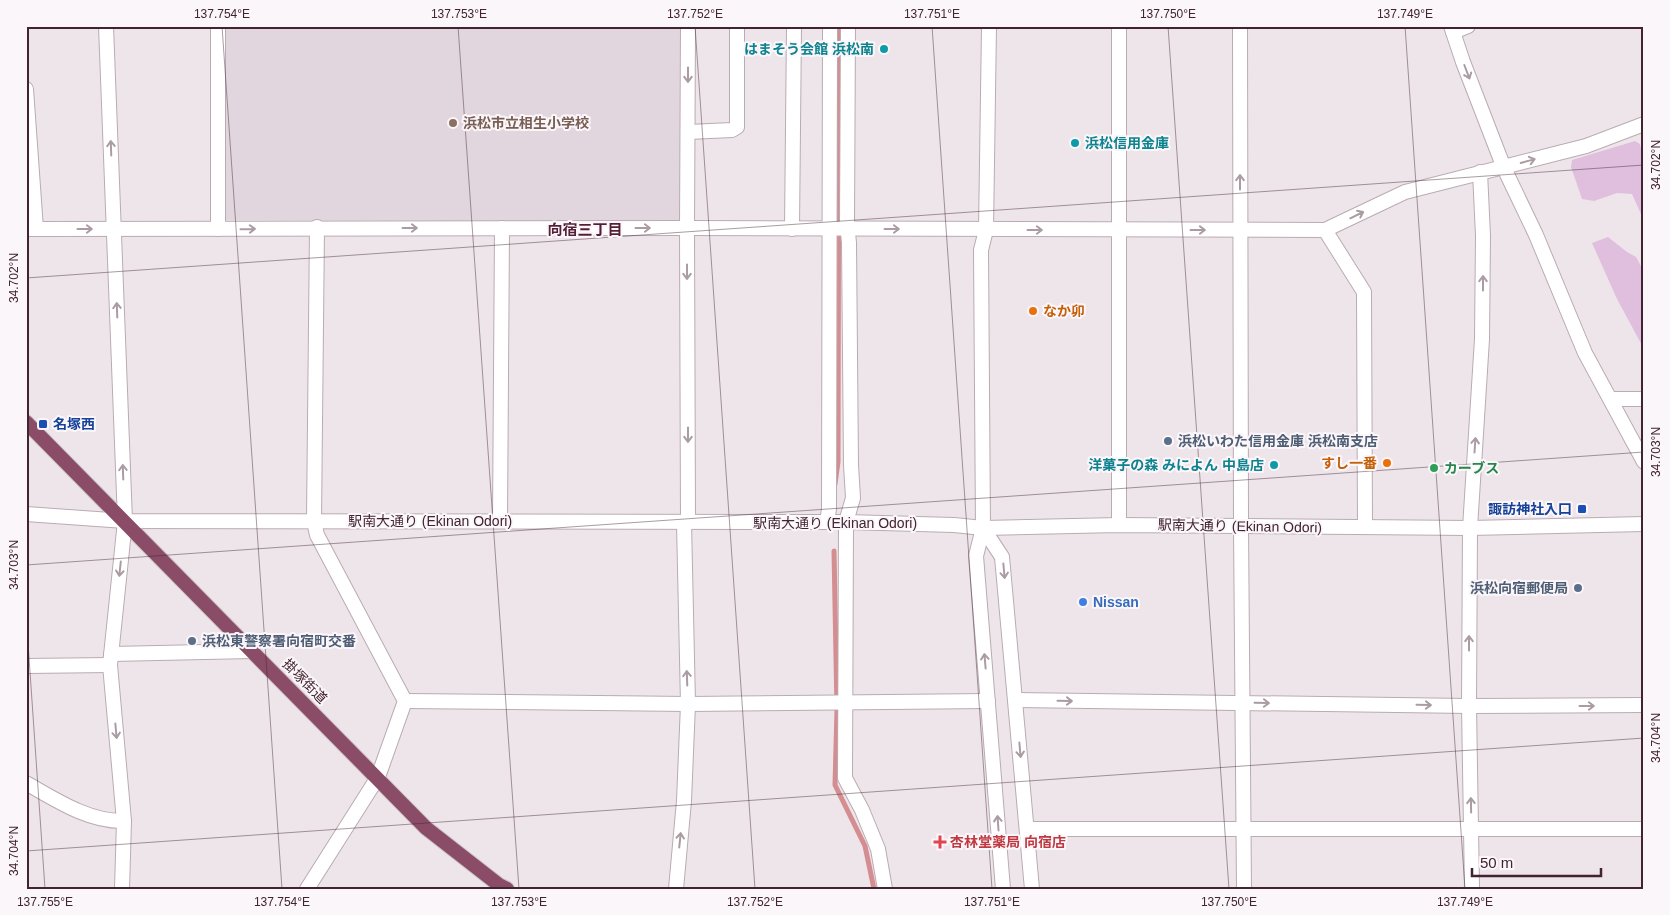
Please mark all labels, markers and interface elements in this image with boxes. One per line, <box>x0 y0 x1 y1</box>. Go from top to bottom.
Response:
text: 137.754°E <box>194 7 250 21</box>
text: 137.753°E <box>431 7 487 21</box>
text: 137.752°E <box>667 7 723 21</box>
text: 137.751°E <box>904 7 960 21</box>
text: 137.750°E <box>1140 7 1196 21</box>
text: 137.749°E <box>1377 7 1433 21</box>
place label: はまそう会館 浜松南 <box>744 41 874 57</box>
marker: はまそう会館 浜松南 <box>878 43 890 55</box>
one-way arrow <box>1463 64 1472 79</box>
one-way arrow <box>683 66 693 83</box>
place label: 浜松市立相生小学校 <box>463 115 589 131</box>
marker: 浜松市立相生小学校 <box>447 117 459 129</box>
place label: 浜松信用金庫 <box>1085 135 1169 151</box>
marker: 浜松信用金庫 <box>1069 137 1081 149</box>
one-way arrow <box>106 140 115 156</box>
text: 34.702°N <box>1649 140 1663 190</box>
one-way arrow <box>1519 156 1535 166</box>
one-way arrow <box>1235 174 1245 190</box>
one-way arrow <box>1349 210 1364 219</box>
district label: 向宿三丁目 <box>547 221 623 238</box>
one-way arrow <box>402 223 418 233</box>
one-way arrow <box>634 223 650 233</box>
one-way arrow <box>76 224 93 234</box>
one-way arrow <box>239 224 255 234</box>
one-way arrow <box>884 224 900 234</box>
one-way arrow <box>1026 225 1043 235</box>
one-way arrow <box>1189 225 1205 235</box>
text: 34.702°N <box>7 253 21 303</box>
one-way arrow <box>682 264 692 280</box>
one-way arrow <box>1478 275 1488 292</box>
one-way arrow <box>112 302 122 318</box>
place label: なか卯 <box>1043 303 1085 319</box>
marker: なか卯 <box>1027 305 1039 317</box>
place label: 名塚西 <box>53 416 95 432</box>
marker: 名塚西 <box>37 418 49 430</box>
one-way arrow <box>683 426 693 443</box>
text: 34.703°N <box>1649 427 1663 477</box>
place label: 浜松いわた信用金庫 浜松南支店 <box>1178 433 1378 449</box>
marker: 浜松いわた信用金庫 浜松南支店 <box>1162 435 1174 447</box>
one-way arrow <box>1471 437 1480 453</box>
place label: すし一番 <box>1321 455 1377 471</box>
place label: 洋菓子の森 みによん 中島店 <box>1088 457 1264 473</box>
marker: すし一番 <box>1381 457 1393 469</box>
marker: 洋菓子の森 みによん 中島店 <box>1268 459 1280 471</box>
place label: カーブス <box>1444 460 1499 476</box>
marker: カーブス <box>1428 462 1440 474</box>
one-way arrow <box>119 465 128 481</box>
place label: 諏訪神社入口 <box>1488 501 1572 517</box>
marker: 諏訪神社入口 <box>1576 503 1588 515</box>
street label: 駅南大通り (Ekinan Odori) <box>348 513 512 529</box>
street label: 駅南大通り (Ekinan Odori) <box>753 515 917 531</box>
street label: 駅南大通り (Ekinan Odori) <box>1158 517 1322 535</box>
text: 34.703°N <box>7 540 21 590</box>
one-way arrow <box>115 561 125 577</box>
one-way arrow <box>999 563 1008 579</box>
place label: 浜松向宿郵便局 <box>1470 580 1568 596</box>
marker: 浜松向宿郵便局 <box>1572 582 1584 594</box>
place label: Nissan <box>1093 594 1139 610</box>
marker: Nissan <box>1077 596 1089 608</box>
place label: 浜松東警察署向宿町交番 <box>202 633 356 649</box>
marker: 浜松東警察署向宿町交番 <box>186 635 198 647</box>
one-way arrow <box>1464 635 1474 651</box>
one-way arrow <box>980 653 989 669</box>
street label: 掛塚街道 <box>280 656 330 706</box>
one-way arrow <box>682 670 692 686</box>
one-way arrow <box>1056 696 1072 706</box>
one-way arrow <box>1254 698 1270 708</box>
one-way arrow <box>1416 700 1432 710</box>
one-way arrow <box>1578 701 1595 711</box>
text: 34.704°N <box>1649 713 1663 763</box>
one-way arrow <box>111 723 121 739</box>
one-way arrow <box>1016 742 1025 758</box>
one-way arrow <box>1466 797 1476 814</box>
one-way arrow <box>993 815 1002 831</box>
text: 34.704°N <box>7 826 21 876</box>
one-way arrow <box>675 832 685 848</box>
place label: 杏林堂薬局 向宿店 <box>950 834 1066 850</box>
marker: 杏林堂薬局 向宿店 <box>934 836 946 848</box>
scale bar <box>1472 845 1601 877</box>
text: 50 m <box>1480 854 1513 871</box>
text: 137.755°E <box>17 895 73 909</box>
text: 137.754°E <box>254 895 310 909</box>
text: 137.753°E <box>491 895 547 909</box>
text: 137.752°E <box>727 895 783 909</box>
text: 137.751°E <box>964 895 1020 909</box>
text: 137.750°E <box>1201 895 1257 909</box>
text: 137.749°E <box>1437 895 1493 909</box>

